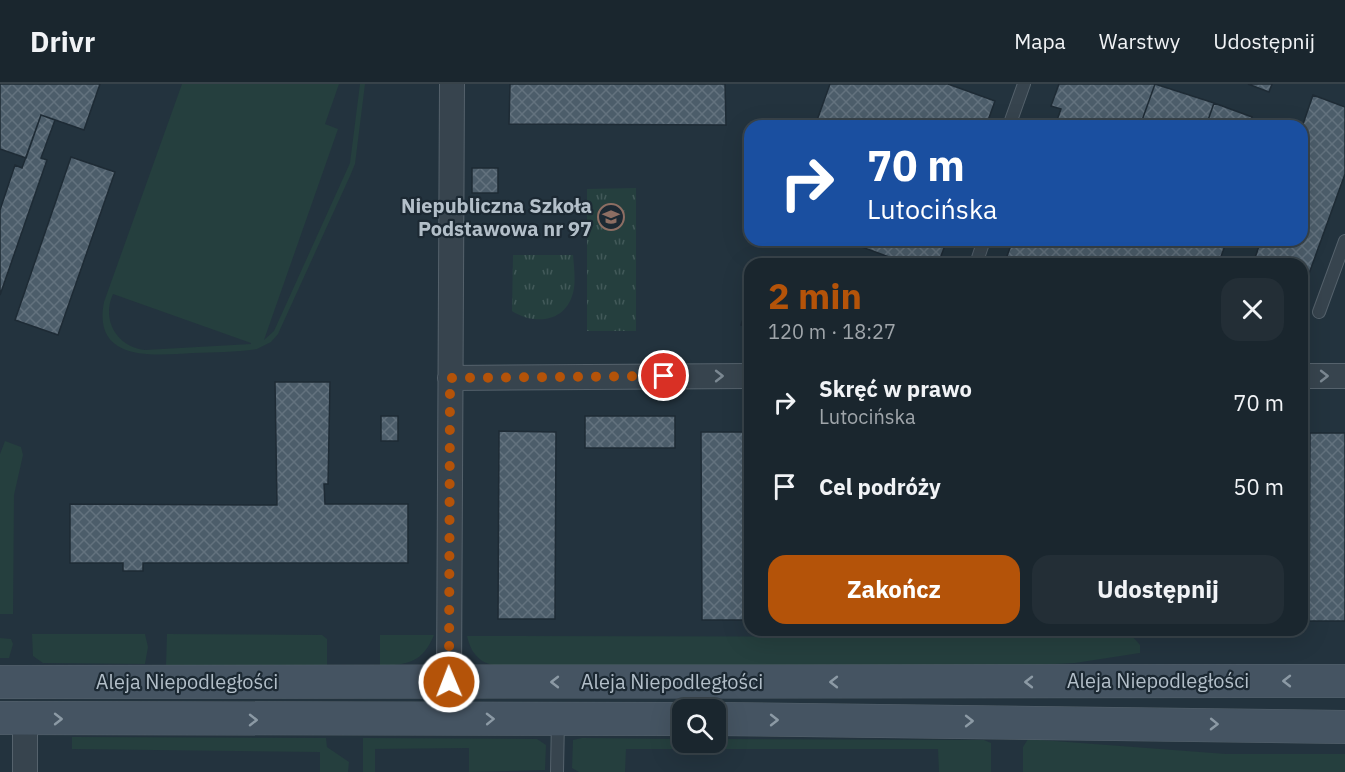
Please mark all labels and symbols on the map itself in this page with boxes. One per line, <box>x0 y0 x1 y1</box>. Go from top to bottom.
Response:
place label: Niepubliczna Szkoła Podstawowa nr 97 <box>401 192 592 242</box>
school or university icon: Niepubliczna Szkoła Podstawowa nr 97 <box>596 202 626 232</box>
pin <box>638 350 689 401</box>
one-way arrow <box>714 370 723 382</box>
one-way arrow <box>1319 370 1328 382</box>
position arrow <box>417 650 481 714</box>
street label: Aleja Niepodległości <box>1067 667 1249 694</box>
street label: Aleja Niepodległości <box>96 668 278 695</box>
street label: Aleja Niepodległości <box>581 668 763 695</box>
one-way arrow <box>1282 675 1291 687</box>
one-way arrow <box>550 676 559 688</box>
one-way arrow <box>829 676 838 688</box>
one-way arrow <box>1024 676 1033 688</box>
one-way arrow <box>54 713 63 725</box>
one-way arrow <box>486 713 495 725</box>
one-way arrow <box>249 714 258 726</box>
one-way arrow <box>769 714 778 726</box>
one-way arrow <box>964 715 973 727</box>
one-way arrow <box>1209 718 1218 730</box>

